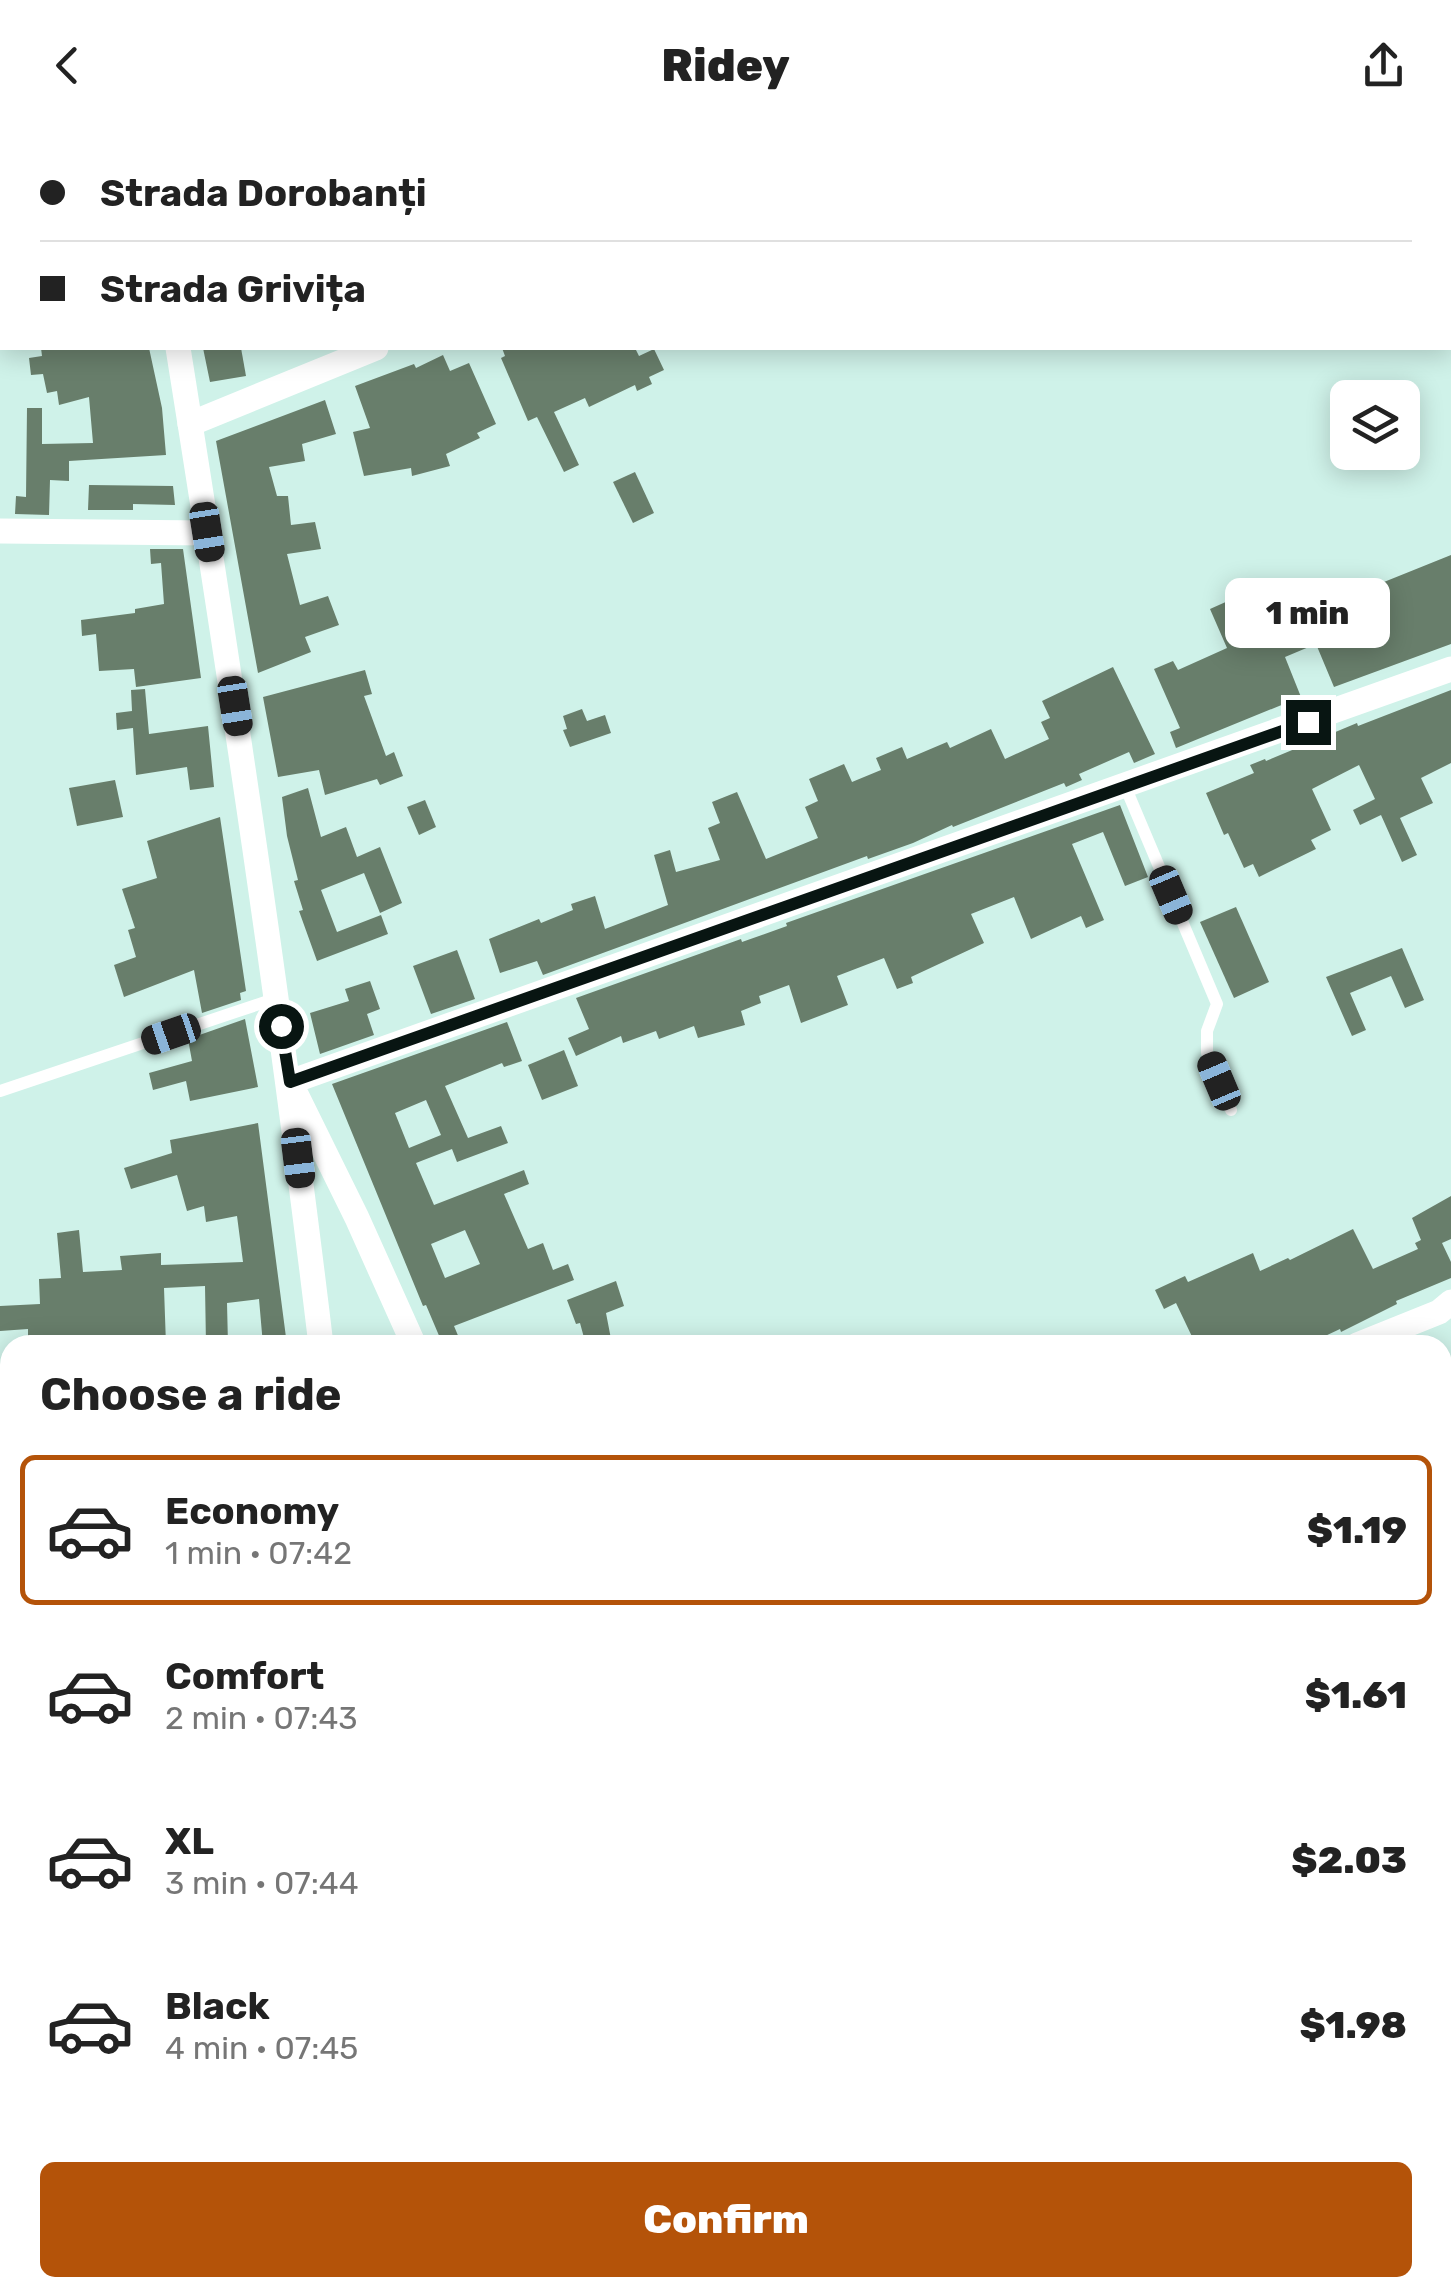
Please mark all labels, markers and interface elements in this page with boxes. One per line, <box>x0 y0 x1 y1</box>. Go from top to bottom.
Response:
icon: back <box>40 38 95 93</box>
icon: share <box>1356 38 1411 93</box>
text: Ridey <box>661 39 790 92</box>
text: Strada Dorobanți <box>100 170 427 216</box>
text: Strada Grivița <box>100 266 366 312</box>
map controls <box>1330 380 1420 470</box>
button: layers <box>1330 380 1420 470</box>
car <box>187 500 227 564</box>
callout: 1 min <box>1226 577 1390 647</box>
text: 1 min <box>1266 594 1349 632</box>
car <box>215 674 255 738</box>
route end <box>1286 700 1331 745</box>
car <box>1145 862 1197 928</box>
route start <box>259 1004 304 1049</box>
car <box>138 1010 204 1058</box>
car <box>1193 1048 1245 1114</box>
car <box>279 1126 317 1190</box>
text: Choose a ride <box>40 1368 342 1421</box>
icon: car <box>45 1485 135 1575</box>
text: Economy <box>165 1488 339 1534</box>
text: $1.19 <box>1307 1507 1407 1553</box>
text: 1 min · 07:42 <box>165 1534 352 1572</box>
icon: car <box>45 1650 135 1740</box>
text: Comfort <box>165 1653 324 1699</box>
text: $1.61 <box>1305 1672 1407 1718</box>
text: 2 min · 07:43 <box>165 1699 357 1737</box>
icon: car <box>45 1815 135 1905</box>
text: XL <box>165 1818 214 1864</box>
text: $2.03 <box>1291 1837 1407 1883</box>
text: 3 min · 07:44 <box>165 1864 359 1902</box>
icon: car <box>45 1980 135 2070</box>
text: Black <box>165 1983 270 2029</box>
text: $1.98 <box>1299 2002 1407 2048</box>
text: 4 min · 07:45 <box>165 2029 358 2067</box>
button: Confirm <box>40 2162 1412 2277</box>

